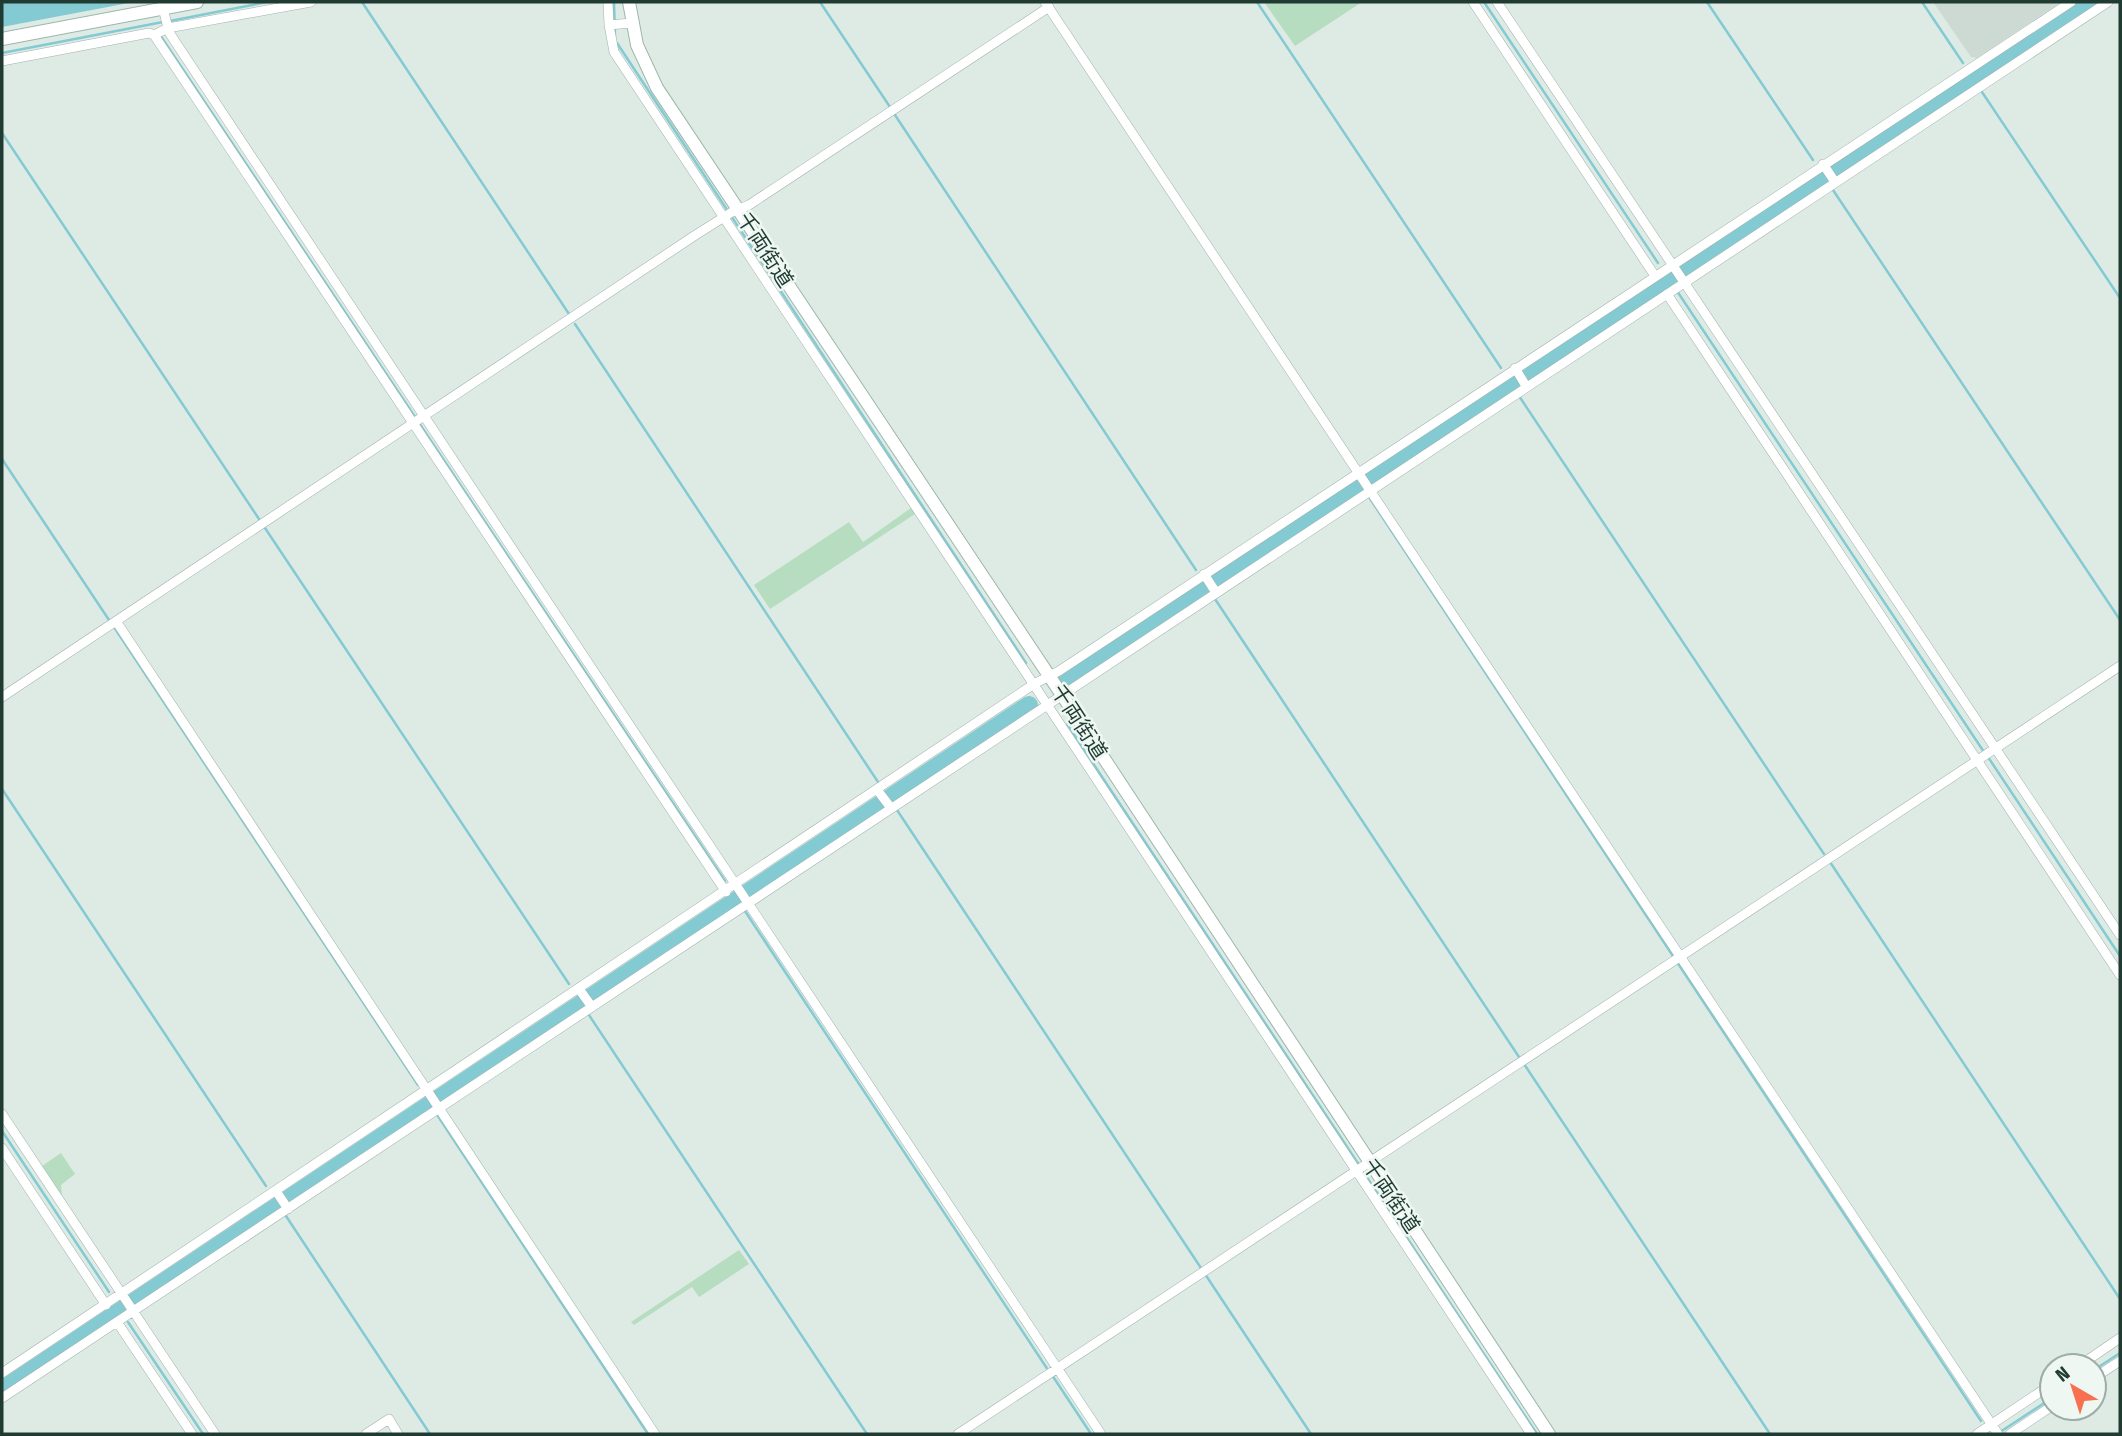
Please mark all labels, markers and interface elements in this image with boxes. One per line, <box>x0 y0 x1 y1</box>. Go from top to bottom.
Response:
street label: 千両街道 <box>731 208 799 292</box>
street label: 千両街道 <box>1045 680 1113 764</box>
street label: 千両街道 <box>1357 1154 1425 1238</box>
north arrow <box>2038 1352 2108 1422</box>
text: N <box>2051 1362 2074 1387</box>

